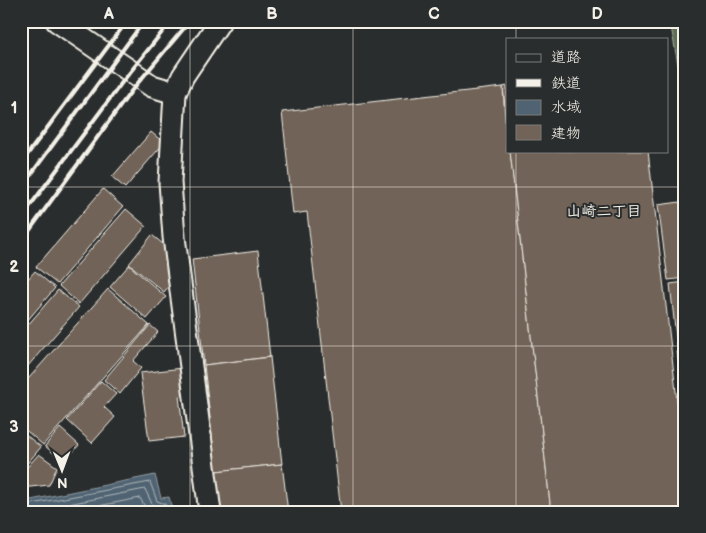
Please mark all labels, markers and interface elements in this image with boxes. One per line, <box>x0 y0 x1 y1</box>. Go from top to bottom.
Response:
text: A <box>103 5 114 24</box>
text: B <box>266 5 278 24</box>
text: C <box>428 5 440 24</box>
text: D <box>591 5 603 24</box>
legend <box>506 38 668 152</box>
text: 道路 <box>551 48 581 67</box>
text: 鉄道 <box>551 74 581 93</box>
text: 水域 <box>551 98 581 117</box>
text: 1 <box>11 99 17 118</box>
text: 建物 <box>551 124 581 143</box>
district label: 山崎二丁目 <box>566 202 642 221</box>
text: 2 <box>9 258 19 277</box>
text: 3 <box>9 418 19 437</box>
north arrow <box>38 446 88 496</box>
text: N <box>57 474 68 491</box>

